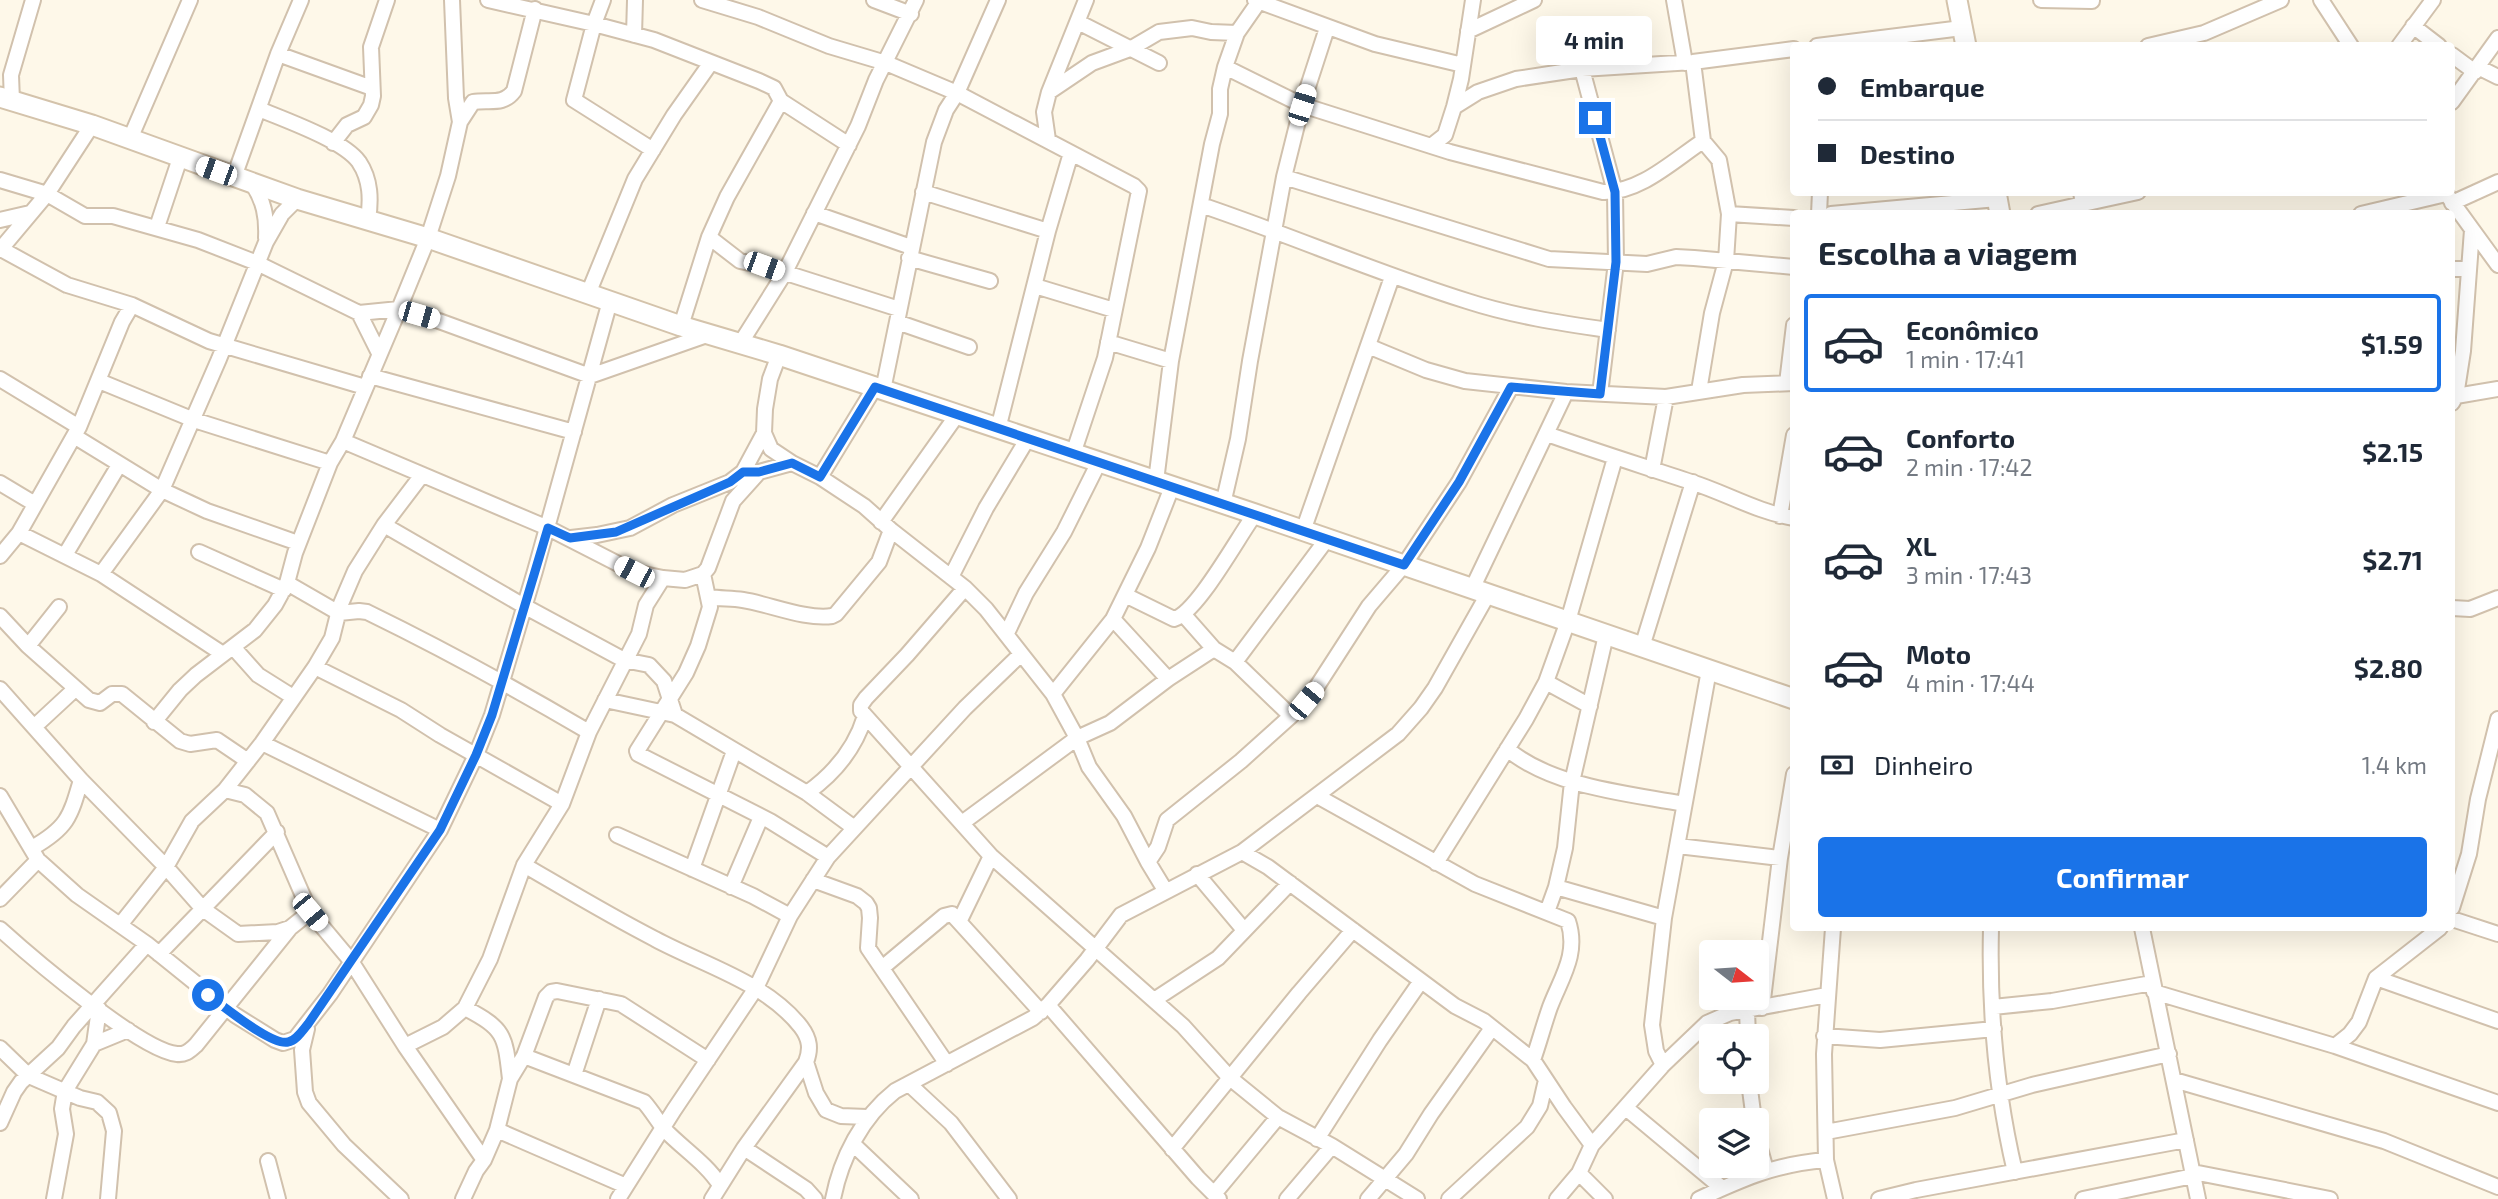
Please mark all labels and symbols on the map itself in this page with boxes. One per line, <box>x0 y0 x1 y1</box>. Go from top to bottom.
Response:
callout: 4 min <box>1537 17 1653 66</box>
car <box>1286 82 1319 128</box>
route end <box>1579 102 1611 134</box>
car <box>193 154 240 188</box>
car <box>741 249 788 283</box>
car <box>396 299 443 331</box>
car <box>611 553 658 591</box>
car <box>1285 678 1328 724</box>
car <box>289 889 332 935</box>
north arrow <box>1699 940 1769 1010</box>
route start <box>192 979 224 1011</box>

